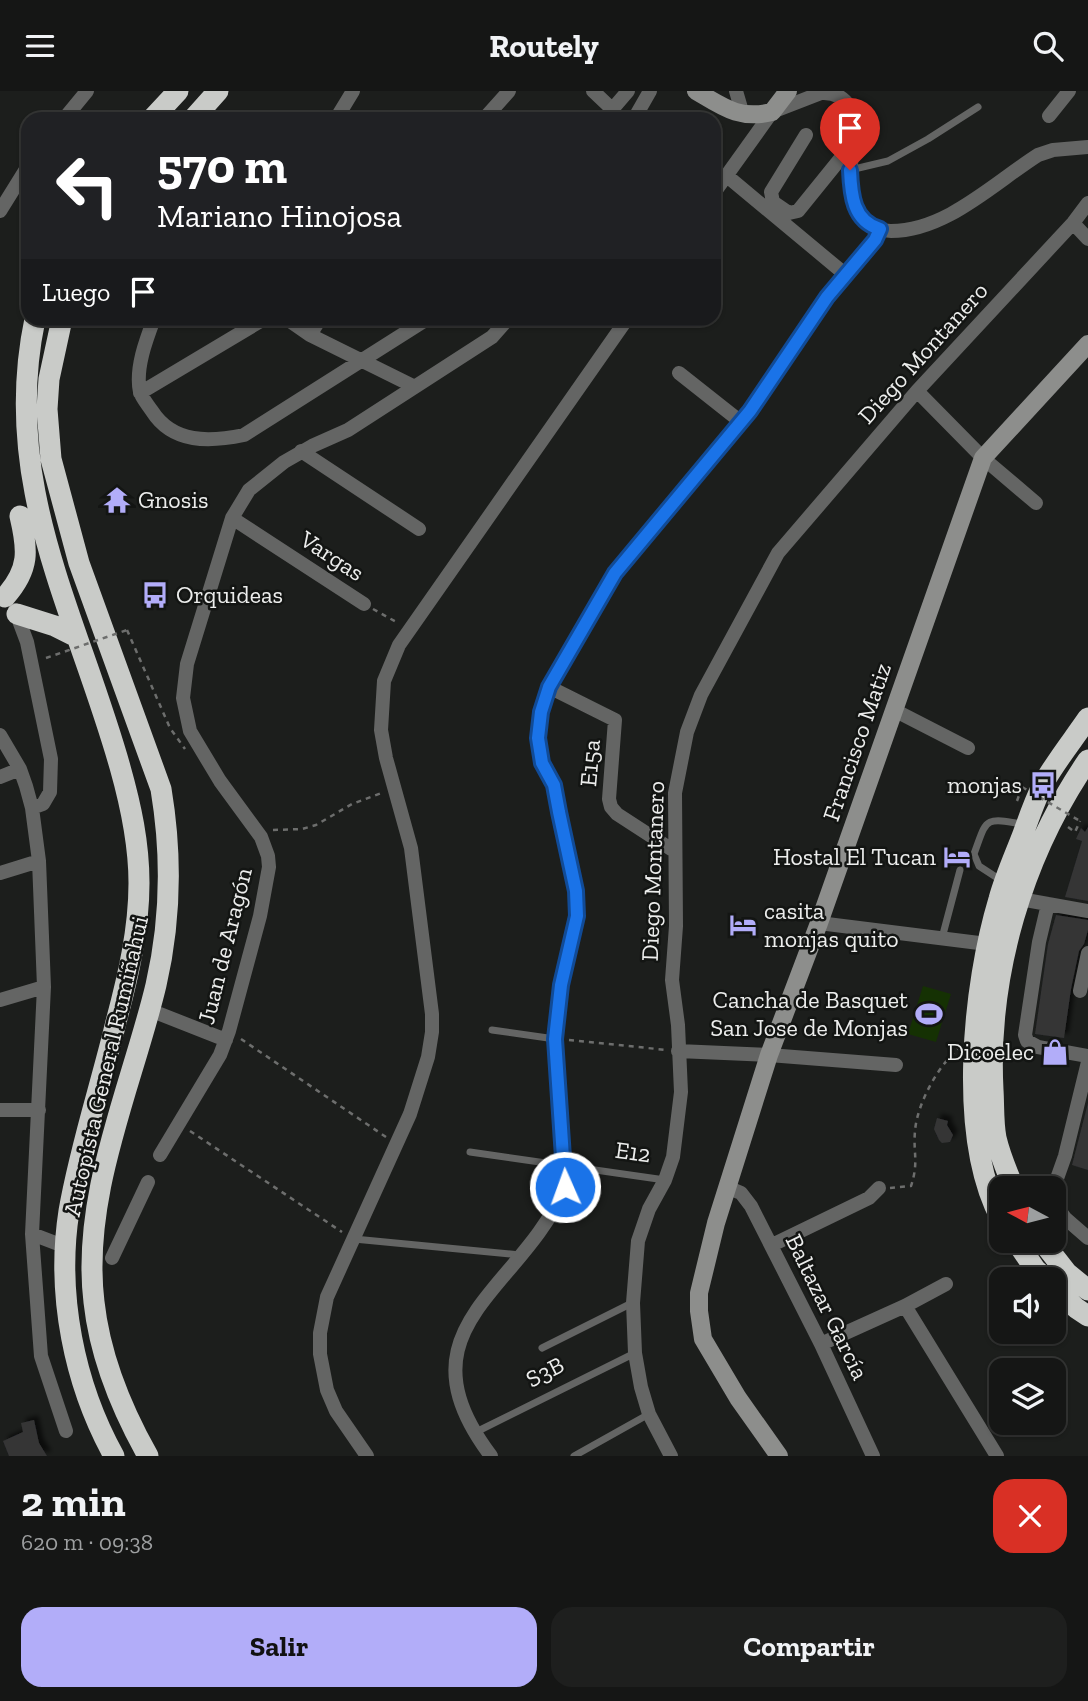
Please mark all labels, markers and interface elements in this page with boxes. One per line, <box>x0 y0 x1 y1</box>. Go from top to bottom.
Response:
icon: menu <box>21 27 59 65</box>
text: Routely <box>489 27 599 65</box>
icon: search <box>1029 27 1067 65</box>
pin <box>820 98 880 170</box>
icon: arrive <box>831 109 869 147</box>
text: 570 m <box>157 137 287 196</box>
icon: left <box>42 140 133 231</box>
text: Mariano Hinojosa <box>157 197 402 235</box>
icon: arrive <box>124 273 162 311</box>
text: Luego <box>42 276 110 308</box>
street label: Diego Montanero <box>851 276 994 429</box>
temple icon: Gnosis <box>102 485 132 515</box>
place label: Gnosis <box>138 485 208 514</box>
street label: Vargas <box>294 524 370 587</box>
bus stop icon: Orquideas <box>140 580 170 610</box>
place label: Orquideas <box>176 580 283 609</box>
street label: Francisco Matiz <box>816 659 897 825</box>
street label: E15a <box>573 738 606 788</box>
place label: monjas <box>947 770 1022 799</box>
bus stop icon: monjas <box>1028 770 1058 800</box>
street label: Diego Montanero <box>635 780 670 962</box>
place label: Hostal El Tucan <box>773 842 936 871</box>
hotel icon: Hostal El Tucan <box>942 842 972 872</box>
street label: Juan de Aragón <box>191 864 258 1027</box>
place label: casita monjas quito <box>764 896 899 953</box>
hotel icon: casita monjas quito <box>728 910 758 940</box>
street label: Autopista General Rumiñahui <box>57 913 154 1219</box>
place label: Cancha de Basquet San Jose de Monjas <box>710 985 908 1042</box>
sports icon: Cancha de Basquet San Jose de Monjas <box>914 999 944 1029</box>
place label: Dicoelec <box>947 1037 1034 1066</box>
shop icon: Dicoelec <box>1040 1037 1070 1067</box>
street label: E12 <box>613 1135 653 1168</box>
position arrow <box>528 1150 602 1224</box>
north arrow <box>989 1176 1066 1253</box>
map controls <box>989 1176 1066 1435</box>
street label: Baltazar García <box>780 1229 875 1385</box>
button: sound <box>989 1267 1066 1344</box>
street label: S3B <box>521 1350 569 1393</box>
button: layers <box>989 1358 1066 1435</box>
text: 2 min <box>21 1476 126 1527</box>
button: close <box>993 1479 1067 1553</box>
text: 620 m · 09:38 <box>21 1528 153 1556</box>
button: Salir <box>21 1607 537 1687</box>
button: Compartir <box>551 1607 1067 1687</box>

